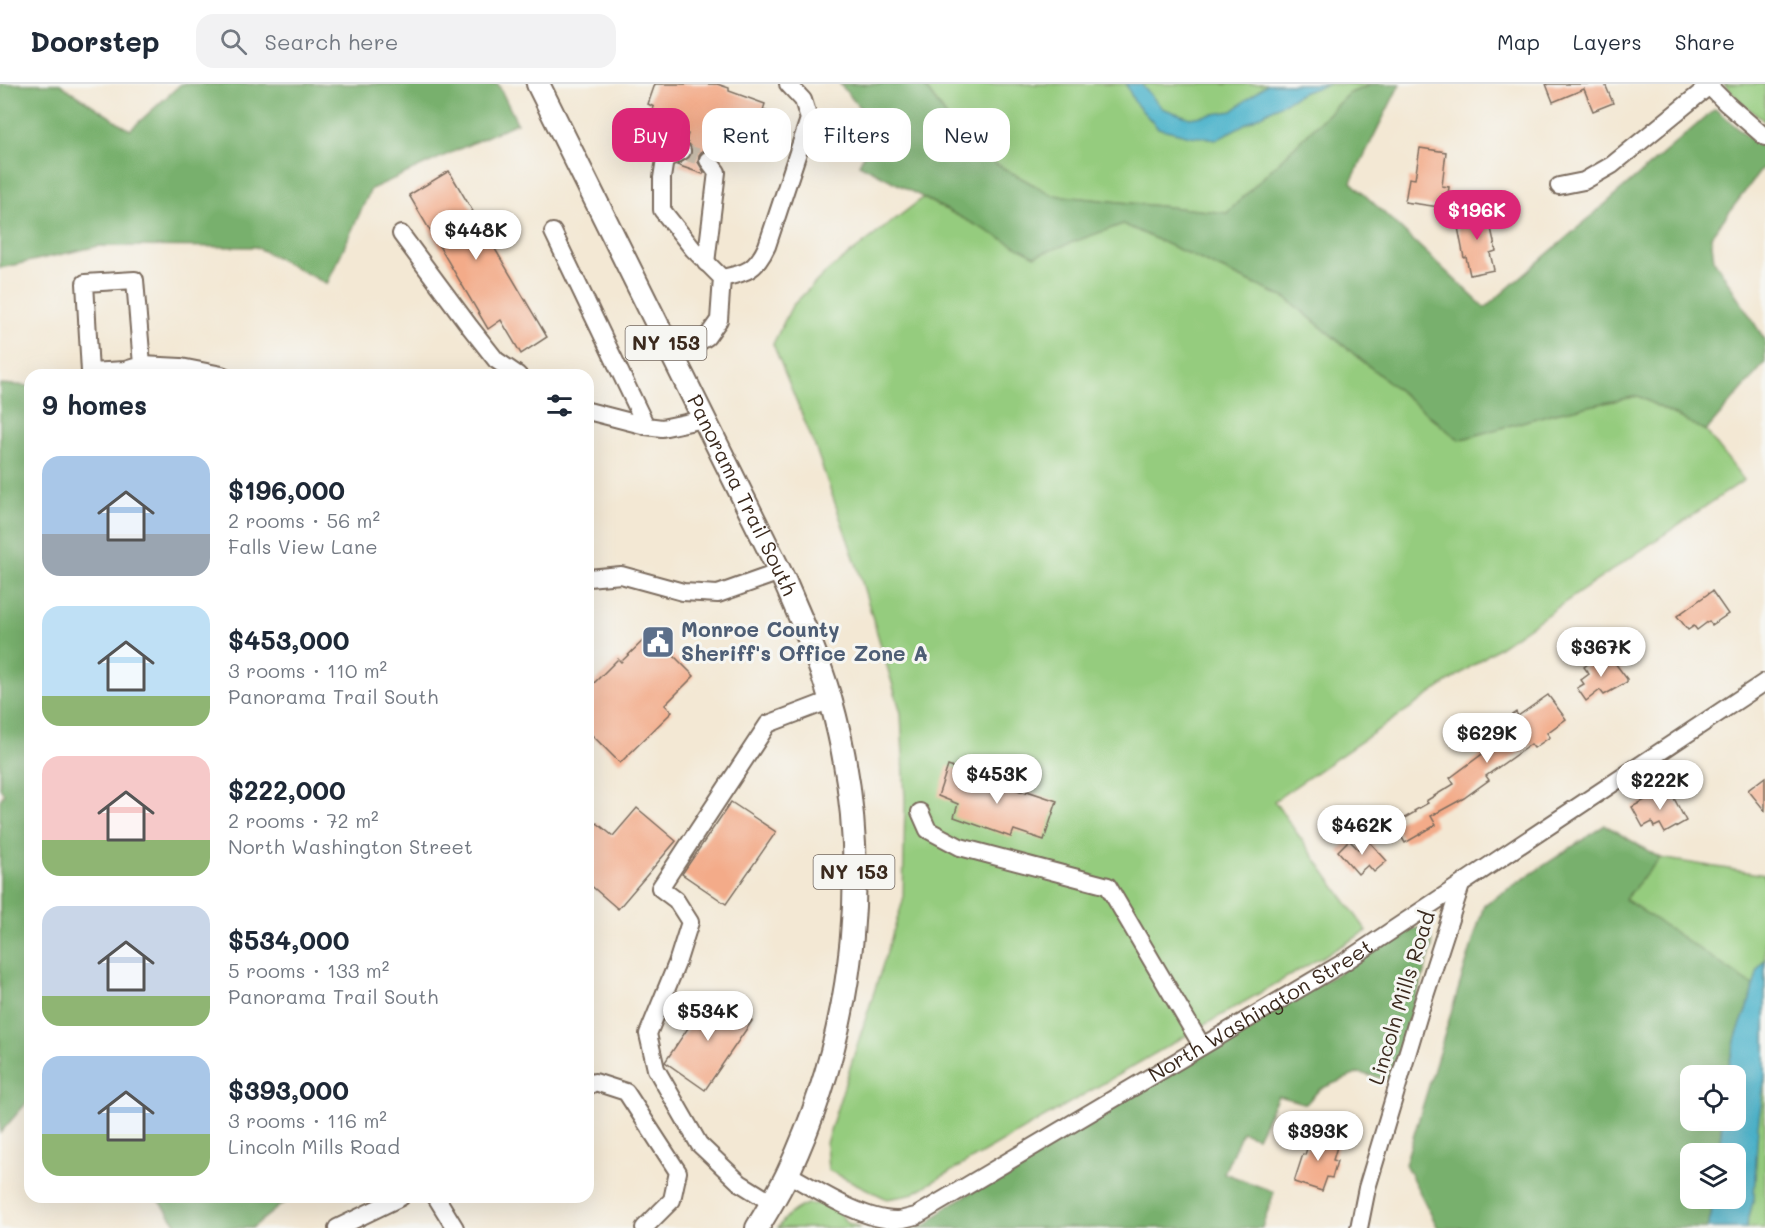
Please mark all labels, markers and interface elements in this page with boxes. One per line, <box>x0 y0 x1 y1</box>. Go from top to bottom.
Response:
search box <box>196 14 616 68</box>
text: Doorstep <box>30 23 160 59</box>
icon: search <box>217 25 250 58</box>
text: Search here <box>265 27 398 56</box>
text: Map <box>1497 28 1540 55</box>
text: Layers <box>1573 28 1642 55</box>
text: Share <box>1675 28 1735 55</box>
chip: Buy <box>612 108 690 162</box>
chip: Rent <box>702 108 791 162</box>
chip: Filters <box>803 108 911 162</box>
chip: New <box>923 108 1010 162</box>
pin: $196K <box>1435 190 1519 241</box>
text: $196K <box>1448 196 1506 222</box>
pin: $448K <box>434 210 518 261</box>
text: $448K <box>444 216 508 242</box>
road number: NY 153 <box>626 326 706 360</box>
text: 9 homes <box>42 388 147 422</box>
icon: filters <box>543 389 576 422</box>
street label: Panorama Trail South <box>682 390 804 599</box>
text: $196,000 <box>228 473 345 507</box>
icon: home <box>90 480 162 552</box>
text: 2 rooms · 56 m² <box>228 507 380 533</box>
text: Falls View Lane <box>228 533 378 559</box>
place label: Monroe County Sheriff's Office Zone A <box>681 615 928 666</box>
text: $453,000 <box>228 623 349 657</box>
public building icon: Monroe County Sheriff's Office Zone A <box>640 624 676 660</box>
pin: $367K <box>1559 627 1643 678</box>
icon: home <box>90 630 162 702</box>
text: $367K <box>1571 633 1631 659</box>
text: 3 rooms · 110 m² <box>228 657 387 683</box>
text: Panorama Trail South <box>228 683 438 709</box>
pin: $629K <box>1445 713 1529 764</box>
text: $629K <box>1457 719 1517 745</box>
pin: $453K <box>955 754 1039 805</box>
text: $453K <box>966 760 1028 786</box>
pin: $222K <box>1618 760 1702 811</box>
text: $222K <box>1630 766 1690 792</box>
text: $222,000 <box>228 773 346 807</box>
icon: home <box>90 780 162 852</box>
pin: $462K <box>1320 805 1404 856</box>
text: 2 rooms · 72 m² <box>228 807 379 833</box>
text: $462K <box>1331 811 1393 837</box>
text: North Washington Street <box>228 833 473 859</box>
road number: NY 153 <box>814 855 894 889</box>
street label: Lincoln Mills Road <box>1361 907 1440 1088</box>
text: $534,000 <box>228 923 349 957</box>
icon: home <box>90 930 162 1002</box>
street label: North Washington Street <box>1143 932 1377 1087</box>
text: 5 rooms · 133 m² <box>228 957 389 983</box>
text: Panorama Trail South <box>228 983 438 1009</box>
pin: $534K <box>666 991 750 1042</box>
text: $534K <box>677 997 739 1023</box>
map controls <box>1680 1065 1746 1209</box>
button: locate <box>1680 1065 1746 1131</box>
text: $393,000 <box>228 1073 349 1107</box>
icon: home <box>90 1080 162 1152</box>
text: 3 rooms · 116 m² <box>228 1107 387 1133</box>
pin: $393K <box>1276 1111 1360 1162</box>
text: $393K <box>1287 1117 1349 1143</box>
text: Lincoln Mills Road <box>228 1133 400 1159</box>
button: layers <box>1680 1143 1746 1209</box>

